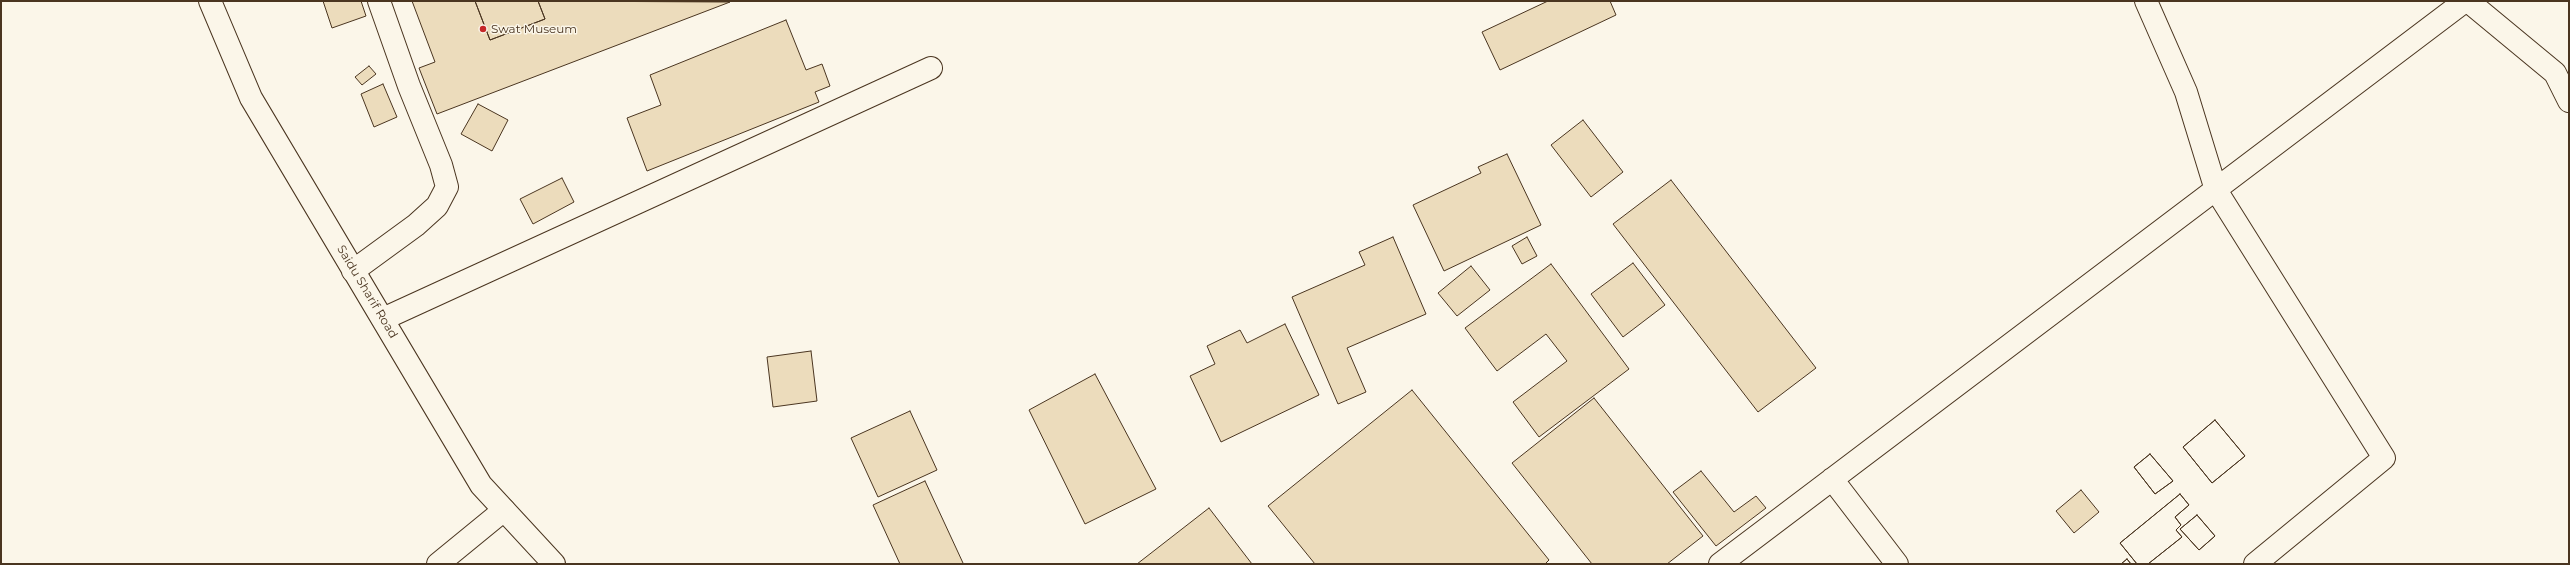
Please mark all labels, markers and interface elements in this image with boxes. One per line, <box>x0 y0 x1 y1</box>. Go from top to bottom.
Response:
place label: Swat Museum <box>491 22 577 36</box>
marker: Swat Museum <box>478 24 488 34</box>
street label: Saidu Sharif Road <box>333 243 401 341</box>

